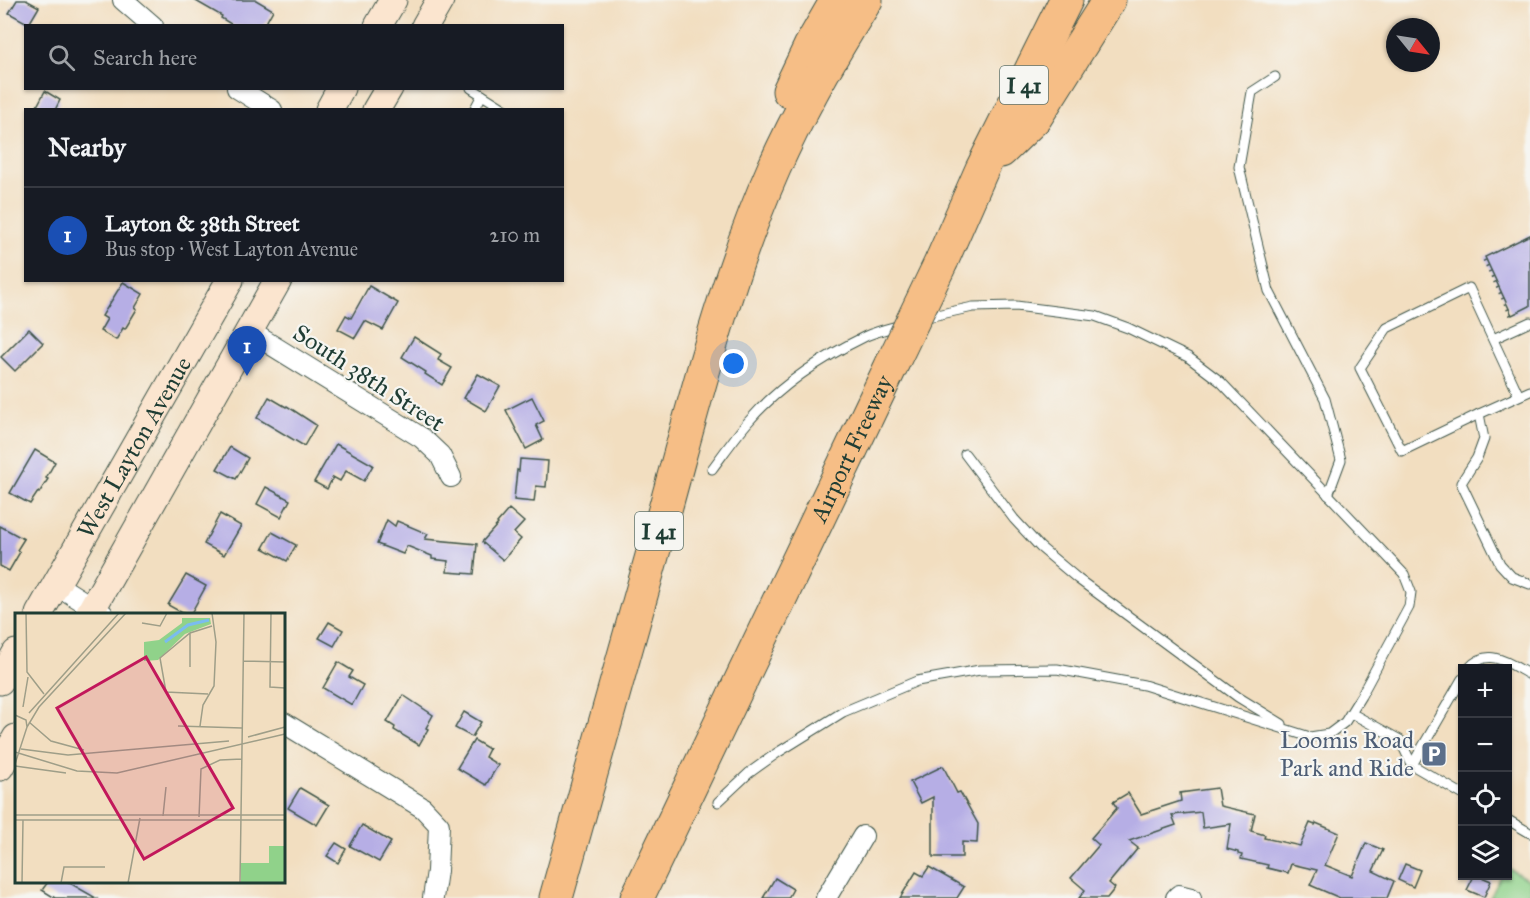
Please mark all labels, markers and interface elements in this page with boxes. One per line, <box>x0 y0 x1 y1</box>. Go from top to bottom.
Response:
north arrow <box>1386 18 1440 72</box>
search box <box>24 24 564 90</box>
icon: search <box>45 41 78 74</box>
text: Search here <box>93 44 197 71</box>
road number: I 41 <box>1000 66 1048 104</box>
text: Nearby <box>48 131 126 163</box>
text: Layton & 38th Street <box>105 210 300 237</box>
text: 1 <box>64 223 71 247</box>
text: 210 m <box>490 223 540 247</box>
text: Bus stop · West Layton Avenue <box>105 237 358 261</box>
street label: South 38th Street <box>288 318 451 438</box>
pin: 1 <box>228 326 266 376</box>
your location <box>719 349 748 378</box>
street label: West Layton Avenue <box>71 351 198 543</box>
street label: Airport Freeway <box>803 370 900 528</box>
road number: I 41 <box>635 512 683 550</box>
inset map <box>15 613 285 883</box>
map controls <box>1458 664 1512 880</box>
button: + <box>1458 664 1512 718</box>
button: − <box>1458 718 1512 772</box>
place label: Loomis Road Park and Ride <box>1280 725 1414 783</box>
parking icon: Loomis Road Park and Ride <box>1419 739 1449 769</box>
button: locate <box>1458 772 1512 826</box>
button: layers <box>1458 826 1512 880</box>

